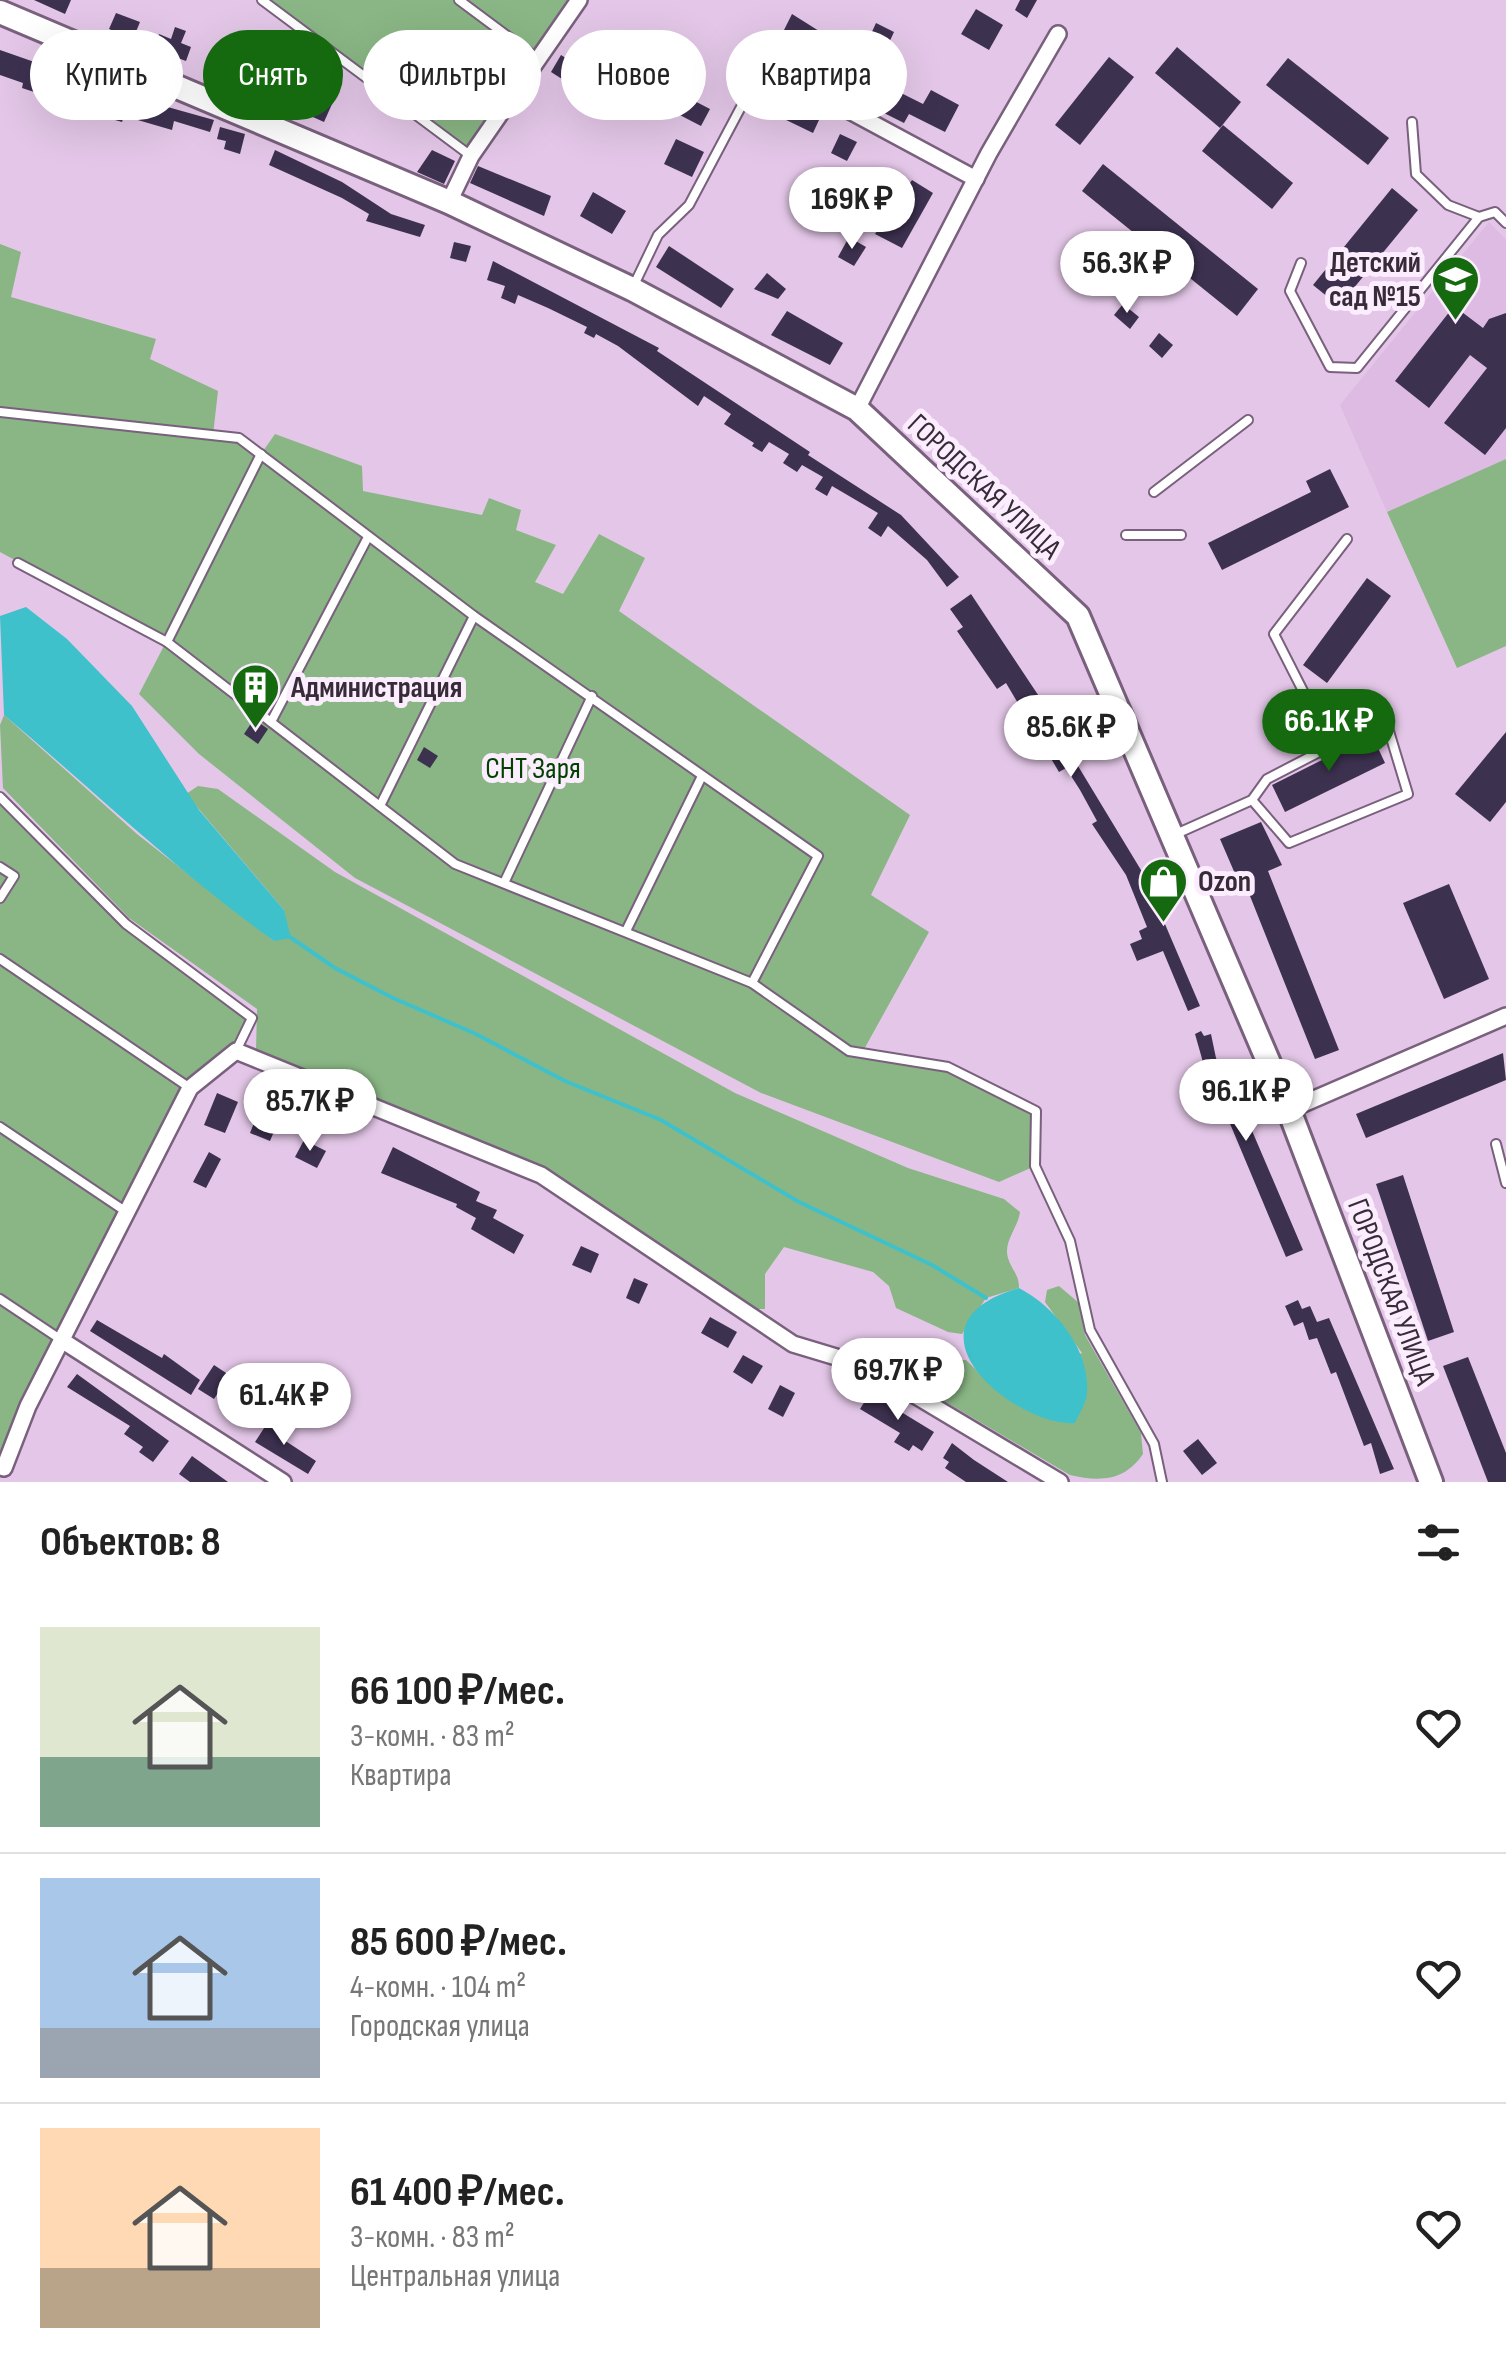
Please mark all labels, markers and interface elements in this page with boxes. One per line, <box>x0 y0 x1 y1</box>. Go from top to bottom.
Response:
chip: Купить <box>30 30 183 120</box>
chip: Снять <box>203 30 343 120</box>
chip: Фильтры <box>363 30 541 120</box>
chip: Новое <box>561 30 706 120</box>
chip: Квартира <box>726 30 907 120</box>
pin: 169K ₽ <box>771 167 933 252</box>
text: 169K ₽ <box>811 180 893 219</box>
pin: 56.3K ₽ <box>1035 231 1219 316</box>
text: 56.3K ₽ <box>1082 244 1172 283</box>
place label: Детский сад №15 <box>1329 245 1421 315</box>
school or university icon: Детский сад №15 <box>1430 254 1482 322</box>
street label: ГОРОДСКАЯ УЛИЦА <box>900 407 1068 567</box>
building icon: Администрация <box>230 662 282 730</box>
place label: Администрация <box>290 670 462 706</box>
pin: 66.1K ₽ <box>1237 689 1421 774</box>
pin: 85.6K ₽ <box>979 695 1163 780</box>
text: 66.1K ₽ <box>1284 702 1374 741</box>
text: 85.6K ₽ <box>1026 708 1116 747</box>
park label: СНТ Заря <box>485 751 581 787</box>
shop icon: Ozon <box>1137 856 1189 924</box>
place label: Ozon <box>1198 864 1251 900</box>
pin: 96.1K ₽ <box>1154 1059 1338 1144</box>
pin: 85.7K ₽ <box>218 1069 402 1154</box>
text: 96.1K ₽ <box>1201 1072 1291 1111</box>
text: 85.7K ₽ <box>266 1082 354 1121</box>
street label: ГОРОДСКАЯ УЛИЦА <box>1339 1194 1443 1390</box>
pin: 69.7K ₽ <box>806 1338 990 1423</box>
text: 69.7K ₽ <box>853 1351 943 1390</box>
pin: 61.4K ₽ <box>192 1363 376 1448</box>
text: 61.4K ₽ <box>239 1376 329 1415</box>
icon: filters <box>1411 1515 1466 1570</box>
text: Объектов: 8 <box>40 1517 221 1568</box>
text: 66 100 ₽/мес. <box>350 1666 565 1717</box>
icon: home <box>120 1667 240 1787</box>
icon: heart <box>1411 1700 1466 1755</box>
text: 3-комн. · 83 m² <box>350 1717 515 1756</box>
text: Квартира <box>350 1756 452 1795</box>
text: 85 600 ₽/мес. <box>350 1917 567 1968</box>
icon: home <box>120 1918 240 2038</box>
icon: heart <box>1411 1951 1466 2006</box>
text: 4-комн. · 104 m² <box>350 1968 526 2007</box>
text: Городская улица <box>350 2007 530 2046</box>
text: 61 400 ₽/мес. <box>350 2167 565 2218</box>
icon: home <box>120 2168 240 2288</box>
icon: heart <box>1411 2201 1466 2256</box>
text: 3-комн. · 83 m² <box>350 2218 515 2257</box>
text: Центральная улица <box>350 2257 560 2296</box>

